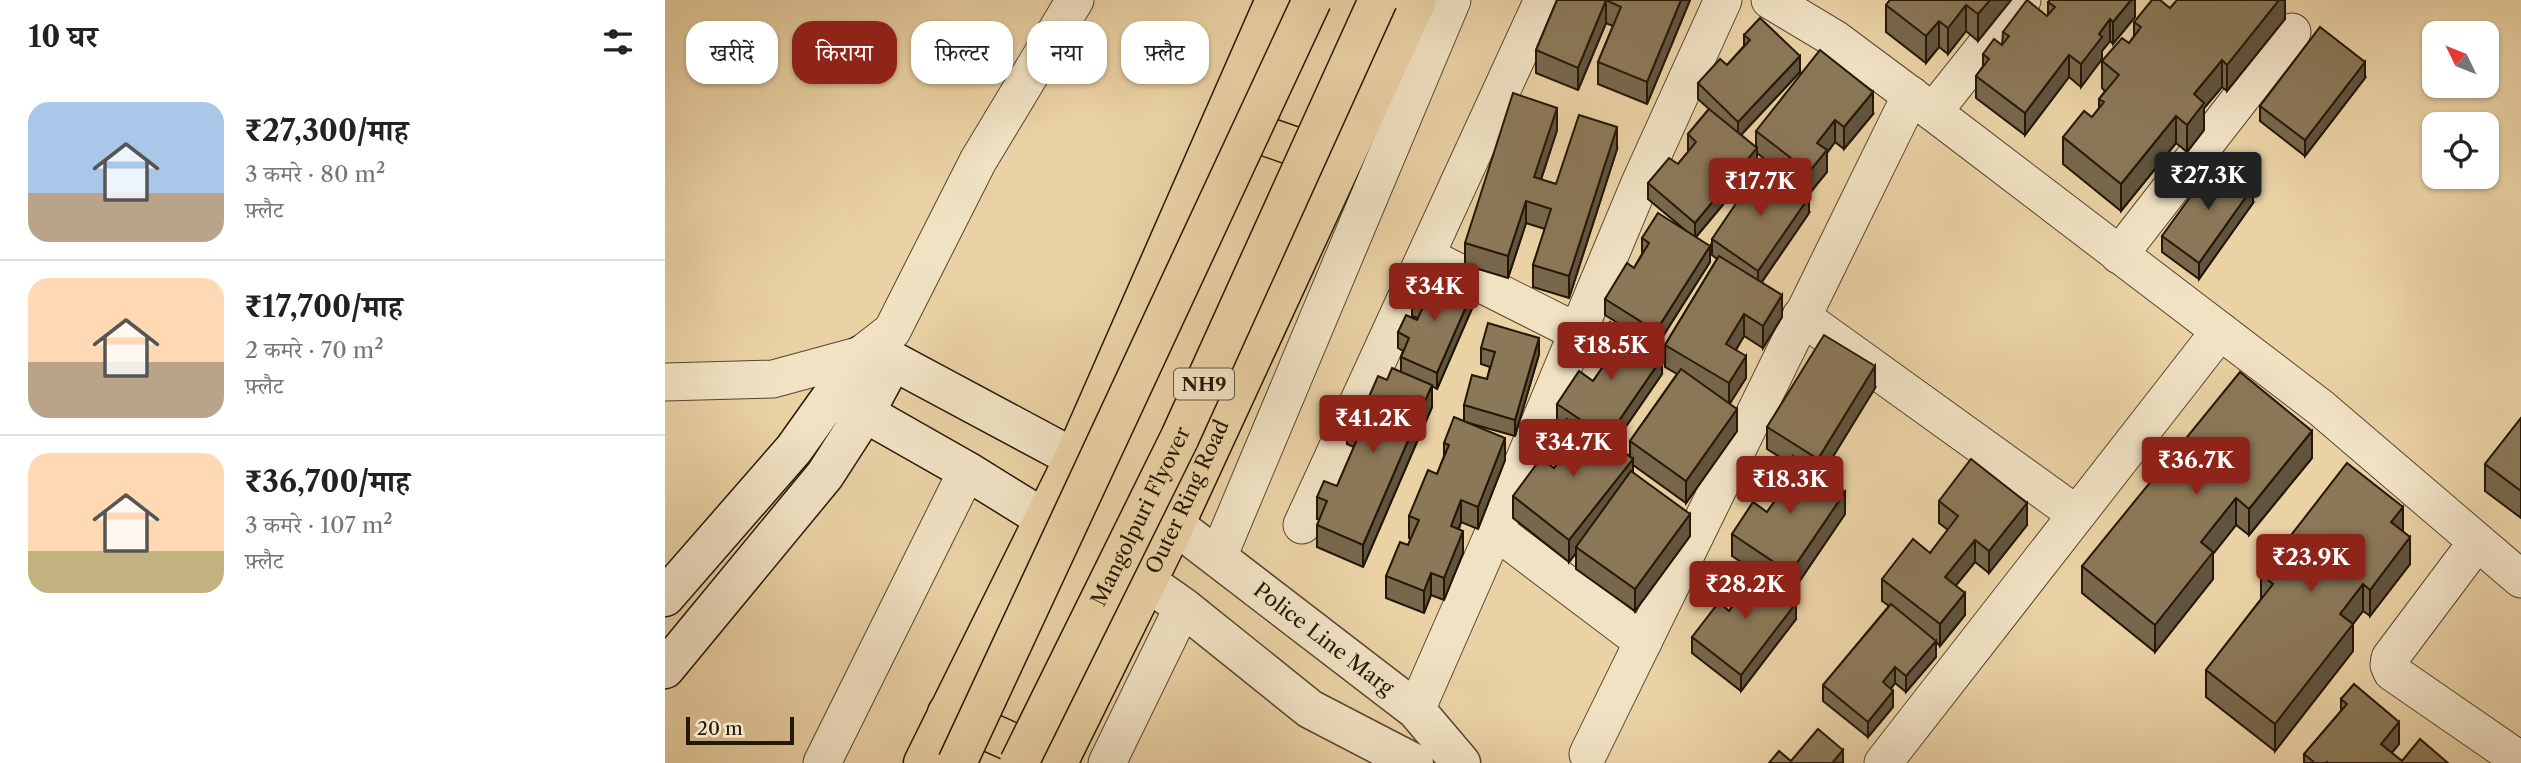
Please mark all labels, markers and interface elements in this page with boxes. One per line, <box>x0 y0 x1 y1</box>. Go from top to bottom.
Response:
text: 10 घर <box>28 18 98 55</box>
chip: खरीदें <box>686 21 778 84</box>
chip: किराया <box>792 21 897 84</box>
chip: फ़िल्टर <box>911 21 1013 84</box>
chip: नया <box>1027 21 1107 84</box>
chip: फ़्लैट <box>1121 21 1209 84</box>
north arrow <box>2422 21 2499 98</box>
map controls <box>2422 21 2499 189</box>
icon: filters <box>599 23 637 61</box>
text: ₹27,300/माह <box>245 112 408 149</box>
button: locate <box>2422 112 2499 189</box>
icon: home <box>84 130 168 214</box>
pin: ₹27.3K <box>2151 152 2265 212</box>
pin: ₹17.7K <box>1703 158 1817 218</box>
text: 3 कमरे · 80 m² <box>245 160 385 188</box>
text: ₹27.3K <box>2170 161 2246 189</box>
text: ₹17.7K <box>1725 167 1795 195</box>
text: फ़्लैट <box>245 196 283 224</box>
pin: ₹34K <box>1393 264 1475 323</box>
text: ₹34K <box>1405 272 1463 300</box>
text: ₹17,700/माह <box>245 288 403 325</box>
icon: home <box>84 306 168 390</box>
pin: ₹18.5K <box>1554 322 1668 382</box>
text: ₹18.5K <box>1574 331 1648 359</box>
text: 2 कमरे · 70 m² <box>245 336 384 364</box>
road number: NH9 <box>1174 368 1234 400</box>
text: फ़्लैट <box>245 372 283 400</box>
pin: ₹41.2K <box>1316 396 1430 455</box>
text: ₹41.2K <box>1335 404 1411 432</box>
street label: Outer Ring Road <box>1140 415 1234 578</box>
pin: ₹34.7K <box>1516 420 1630 479</box>
street label: Mangolpuri Flyover <box>1086 423 1195 610</box>
text: ₹34.7K <box>1535 428 1611 456</box>
pin: ₹36.7K <box>2139 438 2253 497</box>
text: ₹36.7K <box>2158 446 2234 474</box>
pin: ₹18.3K <box>1733 456 1847 516</box>
text: ₹36,700/माह <box>245 463 410 500</box>
text: ₹18.3K <box>1752 465 1828 493</box>
icon: home <box>84 481 168 565</box>
text: 3 कमरे · 107 m² <box>245 511 393 539</box>
pin: ₹23.9K <box>2254 534 2368 594</box>
text: ₹23.9K <box>2272 543 2350 571</box>
text: फ़्लैट <box>245 547 283 575</box>
pin: ₹28.2K <box>1688 562 1802 621</box>
text: ₹28.2K <box>1705 570 1785 598</box>
street label: Police Line Marg <box>1249 577 1399 701</box>
scale bar <box>686 714 795 746</box>
text: 20 m <box>697 717 743 740</box>

